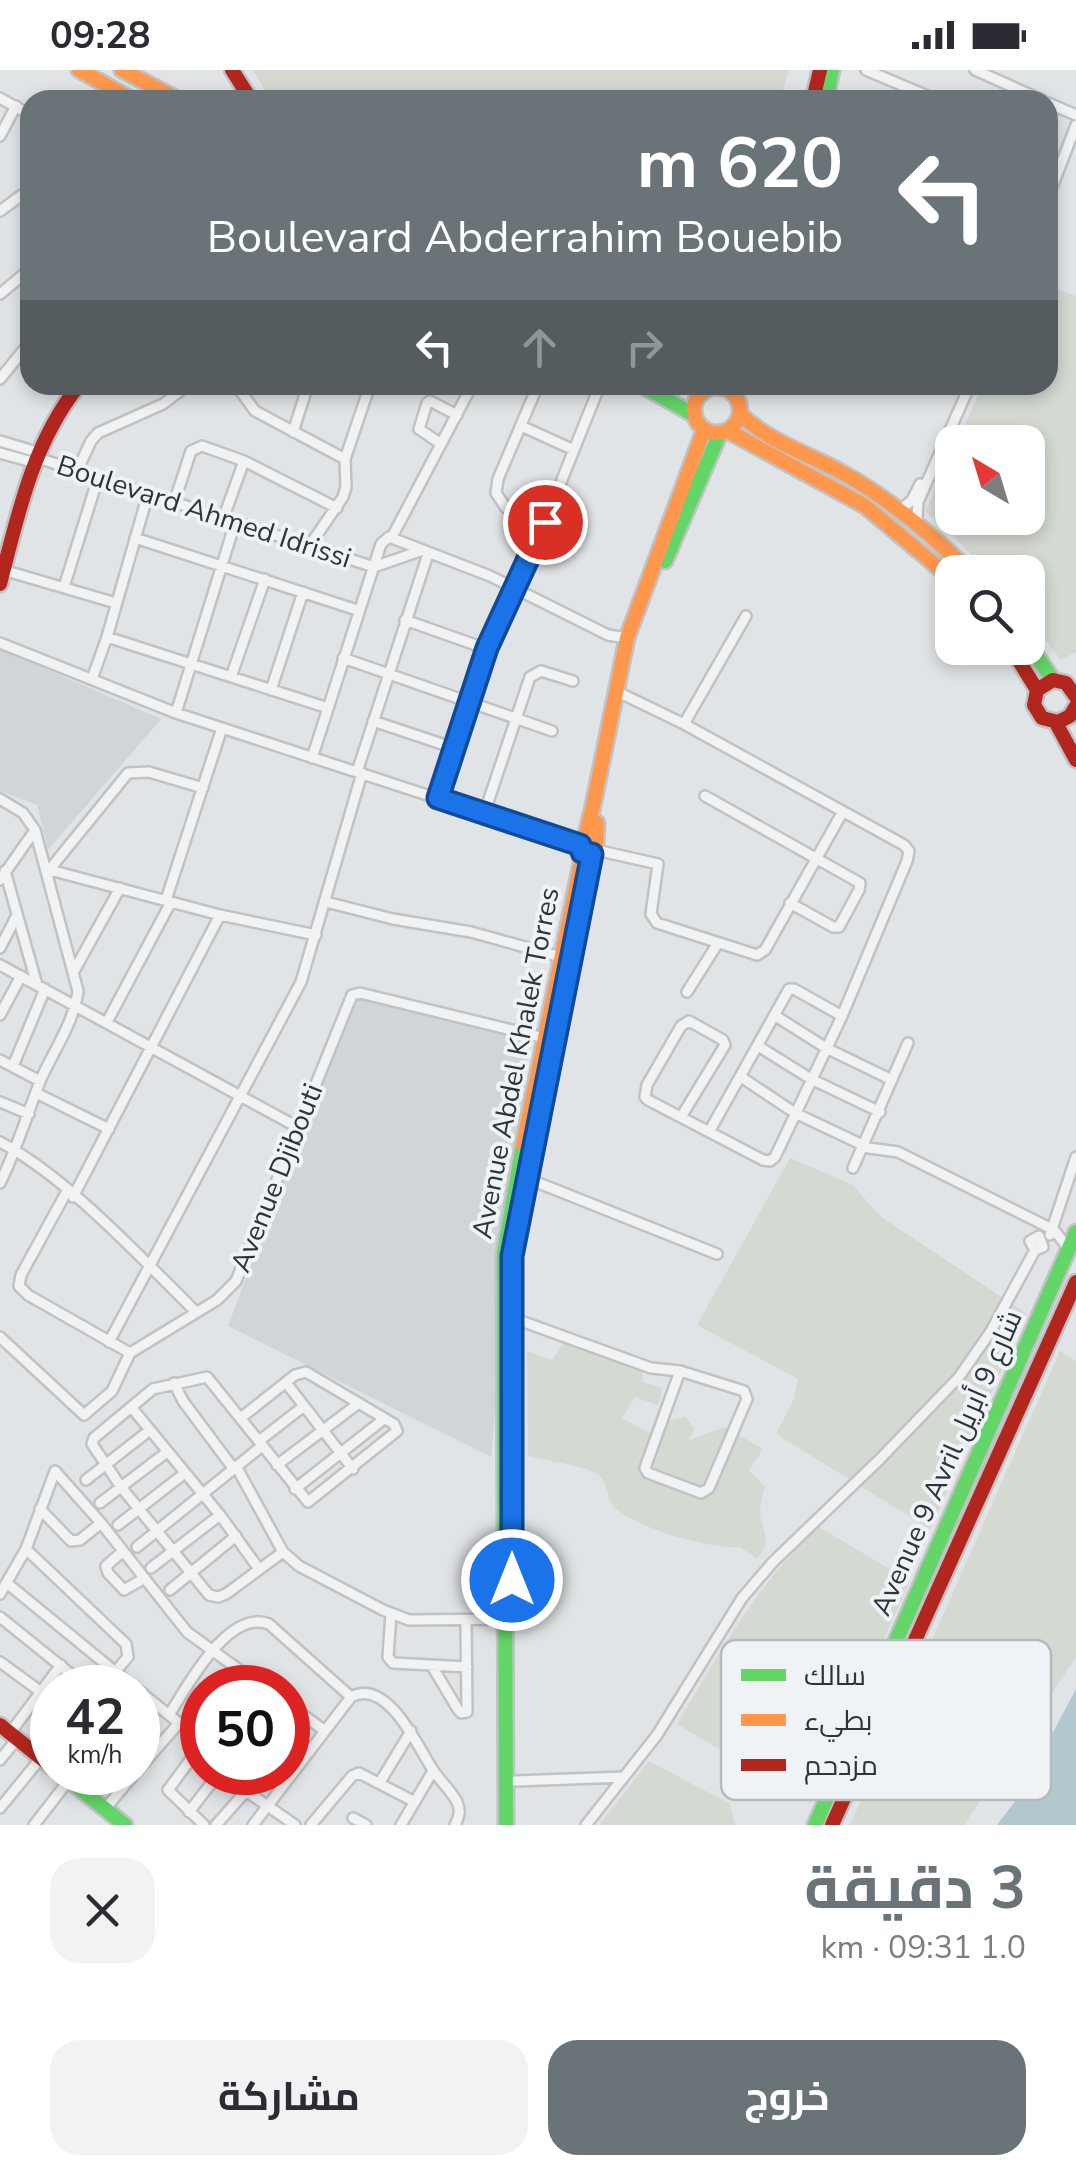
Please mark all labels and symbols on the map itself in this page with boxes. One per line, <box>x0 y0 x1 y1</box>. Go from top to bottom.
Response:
north arrow <box>935 425 1045 535</box>
street label: Boulevard Ahmed Idrissi <box>52 446 356 578</box>
pin <box>503 480 588 565</box>
street label: Avenue Abdel Khalek Torres <box>463 884 569 1242</box>
street label: Avenue Djibouti <box>222 1078 332 1278</box>
street label: Avenue 9 Avril شارع 9 أبريل <box>862 1304 1032 1622</box>
position arrow <box>460 1528 564 1632</box>
legend <box>721 1640 1051 1800</box>
text: سالك <box>804 1657 866 1695</box>
speed limit sign: 50 <box>180 1665 310 1795</box>
text: بطيء <box>804 1702 872 1742</box>
text: مزدحم <box>804 1747 878 1785</box>

